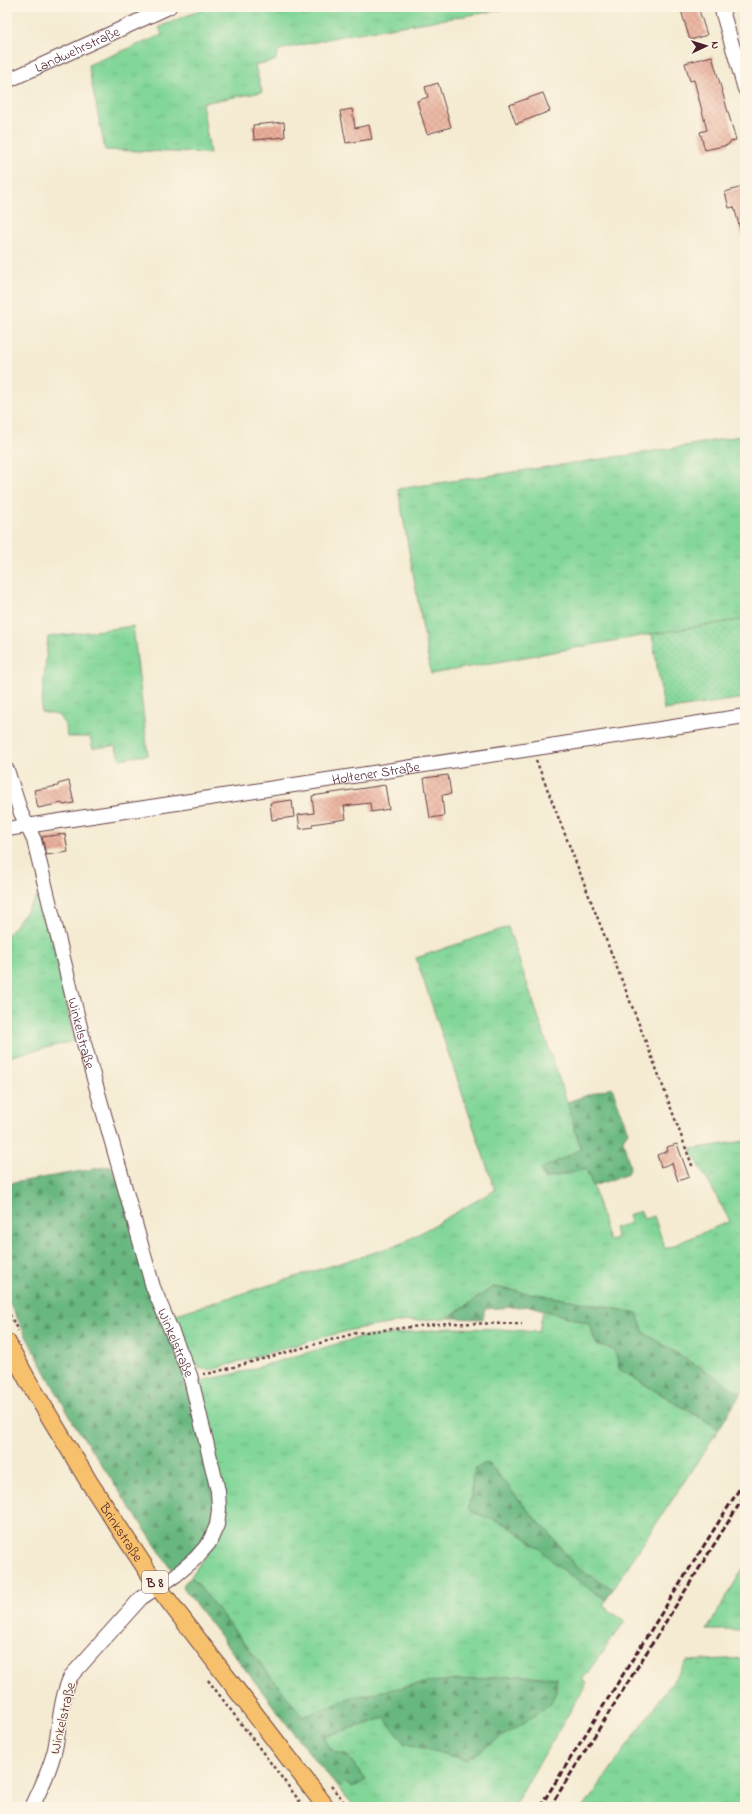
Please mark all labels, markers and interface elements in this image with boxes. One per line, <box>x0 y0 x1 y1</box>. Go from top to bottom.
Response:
street label: Landwehrstraße <box>32 22 124 79</box>
north arrow <box>686 26 726 66</box>
text: N <box>707 41 723 50</box>
street label: Holtener Straße <box>331 757 422 791</box>
street label: Winkelstraße <box>61 995 100 1072</box>
street label: Winkelstraße <box>151 1305 199 1382</box>
street label: Brinkstraße <box>93 1498 148 1567</box>
road number: B 8 <box>142 1571 168 1593</box>
street label: Winkelstraße <box>45 1680 82 1756</box>

